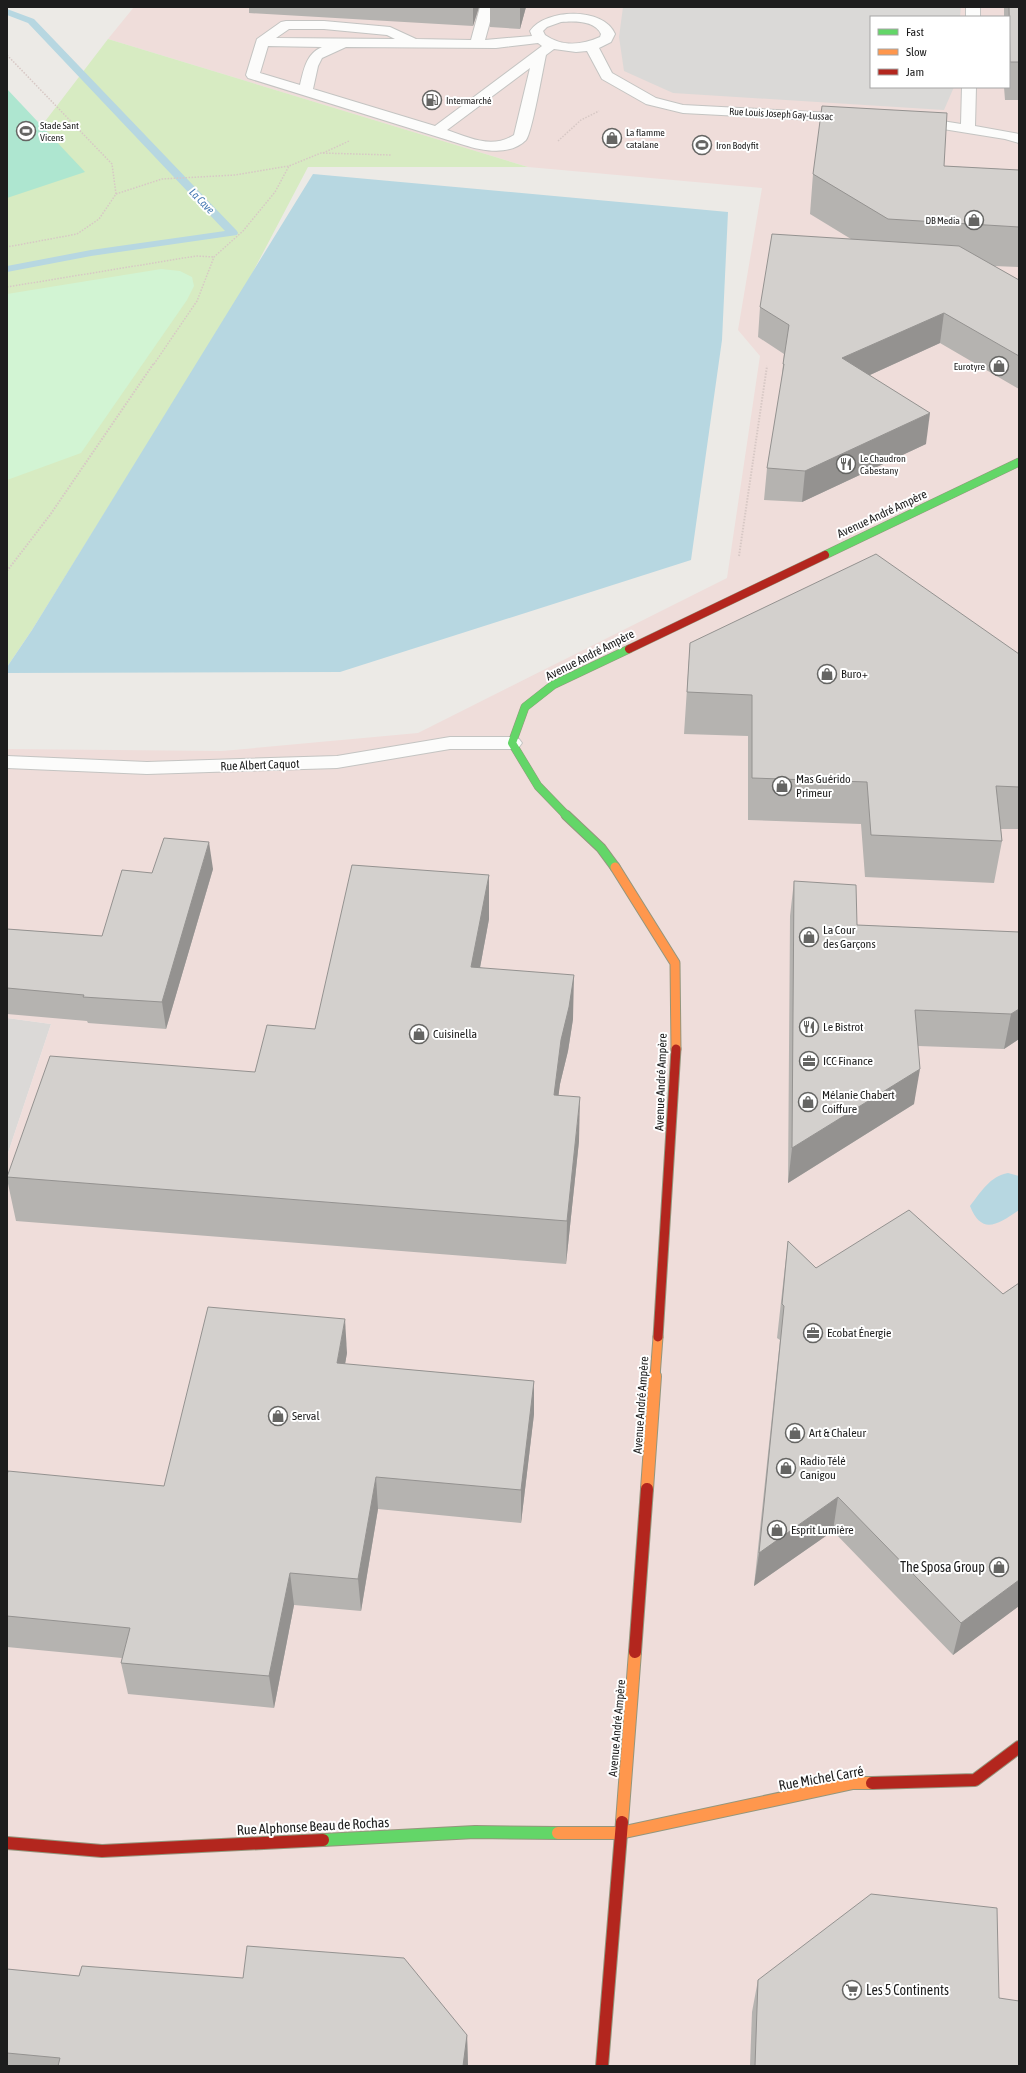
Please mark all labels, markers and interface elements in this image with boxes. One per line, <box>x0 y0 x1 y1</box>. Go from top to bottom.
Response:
legend <box>870 16 1010 88</box>
text: Fast <box>906 25 924 39</box>
text: Slow <box>906 45 927 59</box>
text: Jam <box>906 65 924 79</box>
fuel station icon: Intermarché <box>421 89 443 111</box>
place label: Intermarché <box>446 95 492 106</box>
street label: Rue Louis Joseph Gay-Lussac <box>729 106 833 122</box>
sports icon: Stade Sant Vicens <box>15 120 37 142</box>
place label: Stade Sant Vicens <box>40 120 79 143</box>
shop icon: La flamme catalane <box>601 127 623 149</box>
place label: La flamme catalane <box>626 127 665 150</box>
sports icon: Iron Bodyfit <box>691 134 713 156</box>
place label: Iron Bodyfit <box>716 140 759 151</box>
water label: La Cave <box>187 186 217 216</box>
shop icon: DB Media <box>963 209 985 231</box>
place label: DB Media <box>925 215 960 226</box>
shop icon: Eurotyre <box>988 355 1010 377</box>
place label: Eurotyre <box>954 361 985 372</box>
restaurant icon: Le Chaudron Cabestany <box>835 453 857 475</box>
place label: Le Chaudron Cabestany <box>860 453 906 476</box>
street label: Avenue André Ampère <box>835 487 929 541</box>
street label: Avenue André Ampère <box>543 627 637 683</box>
shop icon: Buro+ <box>816 663 838 685</box>
place label: Buro+ <box>841 667 868 681</box>
street label: Rue Albert Caquot <box>220 757 300 773</box>
place label: Mas Guérido Primeur <box>796 772 851 800</box>
shop icon: Mas Guérido Primeur <box>771 775 793 797</box>
place label: La Cour des Garçons <box>823 923 876 951</box>
shop icon: La Cour des Garçons <box>798 926 820 948</box>
restaurant icon: Le Bistrot <box>798 1016 820 1038</box>
place label: Le Bistrot <box>823 1020 864 1034</box>
shop icon: Cuisinella <box>408 1023 430 1045</box>
place label: Cuisinella <box>433 1027 477 1041</box>
street label: Avenue André Ampère <box>652 1033 670 1131</box>
office icon: ICC Finance <box>798 1050 820 1072</box>
place label: ICC Finance <box>823 1054 873 1068</box>
place label: Mélanie Chabert Coiffure <box>822 1088 895 1116</box>
shop icon: Mélanie Chabert Coiffure <box>797 1091 819 1113</box>
office icon: Ecobat Énergie <box>802 1322 824 1344</box>
place label: Ecobat Énergie <box>827 1326 892 1340</box>
street label: Avenue André Ampère <box>631 1356 651 1454</box>
shop icon: Serval <box>267 1405 289 1427</box>
place label: Serval <box>292 1409 320 1423</box>
shop icon: Art & Chaleur <box>784 1422 806 1444</box>
place label: Art & Chaleur <box>809 1426 866 1440</box>
place label: Radio Télé Canigou <box>800 1454 846 1482</box>
shop icon: Radio Télé Canigou <box>775 1457 797 1479</box>
shop icon: Esprit Lumière <box>766 1519 788 1541</box>
place label: Esprit Lumière <box>791 1523 854 1537</box>
shop icon: The Sposa Group <box>988 1556 1010 1578</box>
place label: The Sposa Group <box>900 1559 985 1575</box>
street label: Avenue André Ampère <box>606 1679 628 1777</box>
street label: Rue Michel Carré <box>777 1763 865 1793</box>
street label: Rue Alphonse Beau de Rochas <box>236 1814 390 1838</box>
supermarket icon: Les 5 Continents <box>841 1979 863 2001</box>
place label: Les 5 Continents <box>866 1982 949 1998</box>

